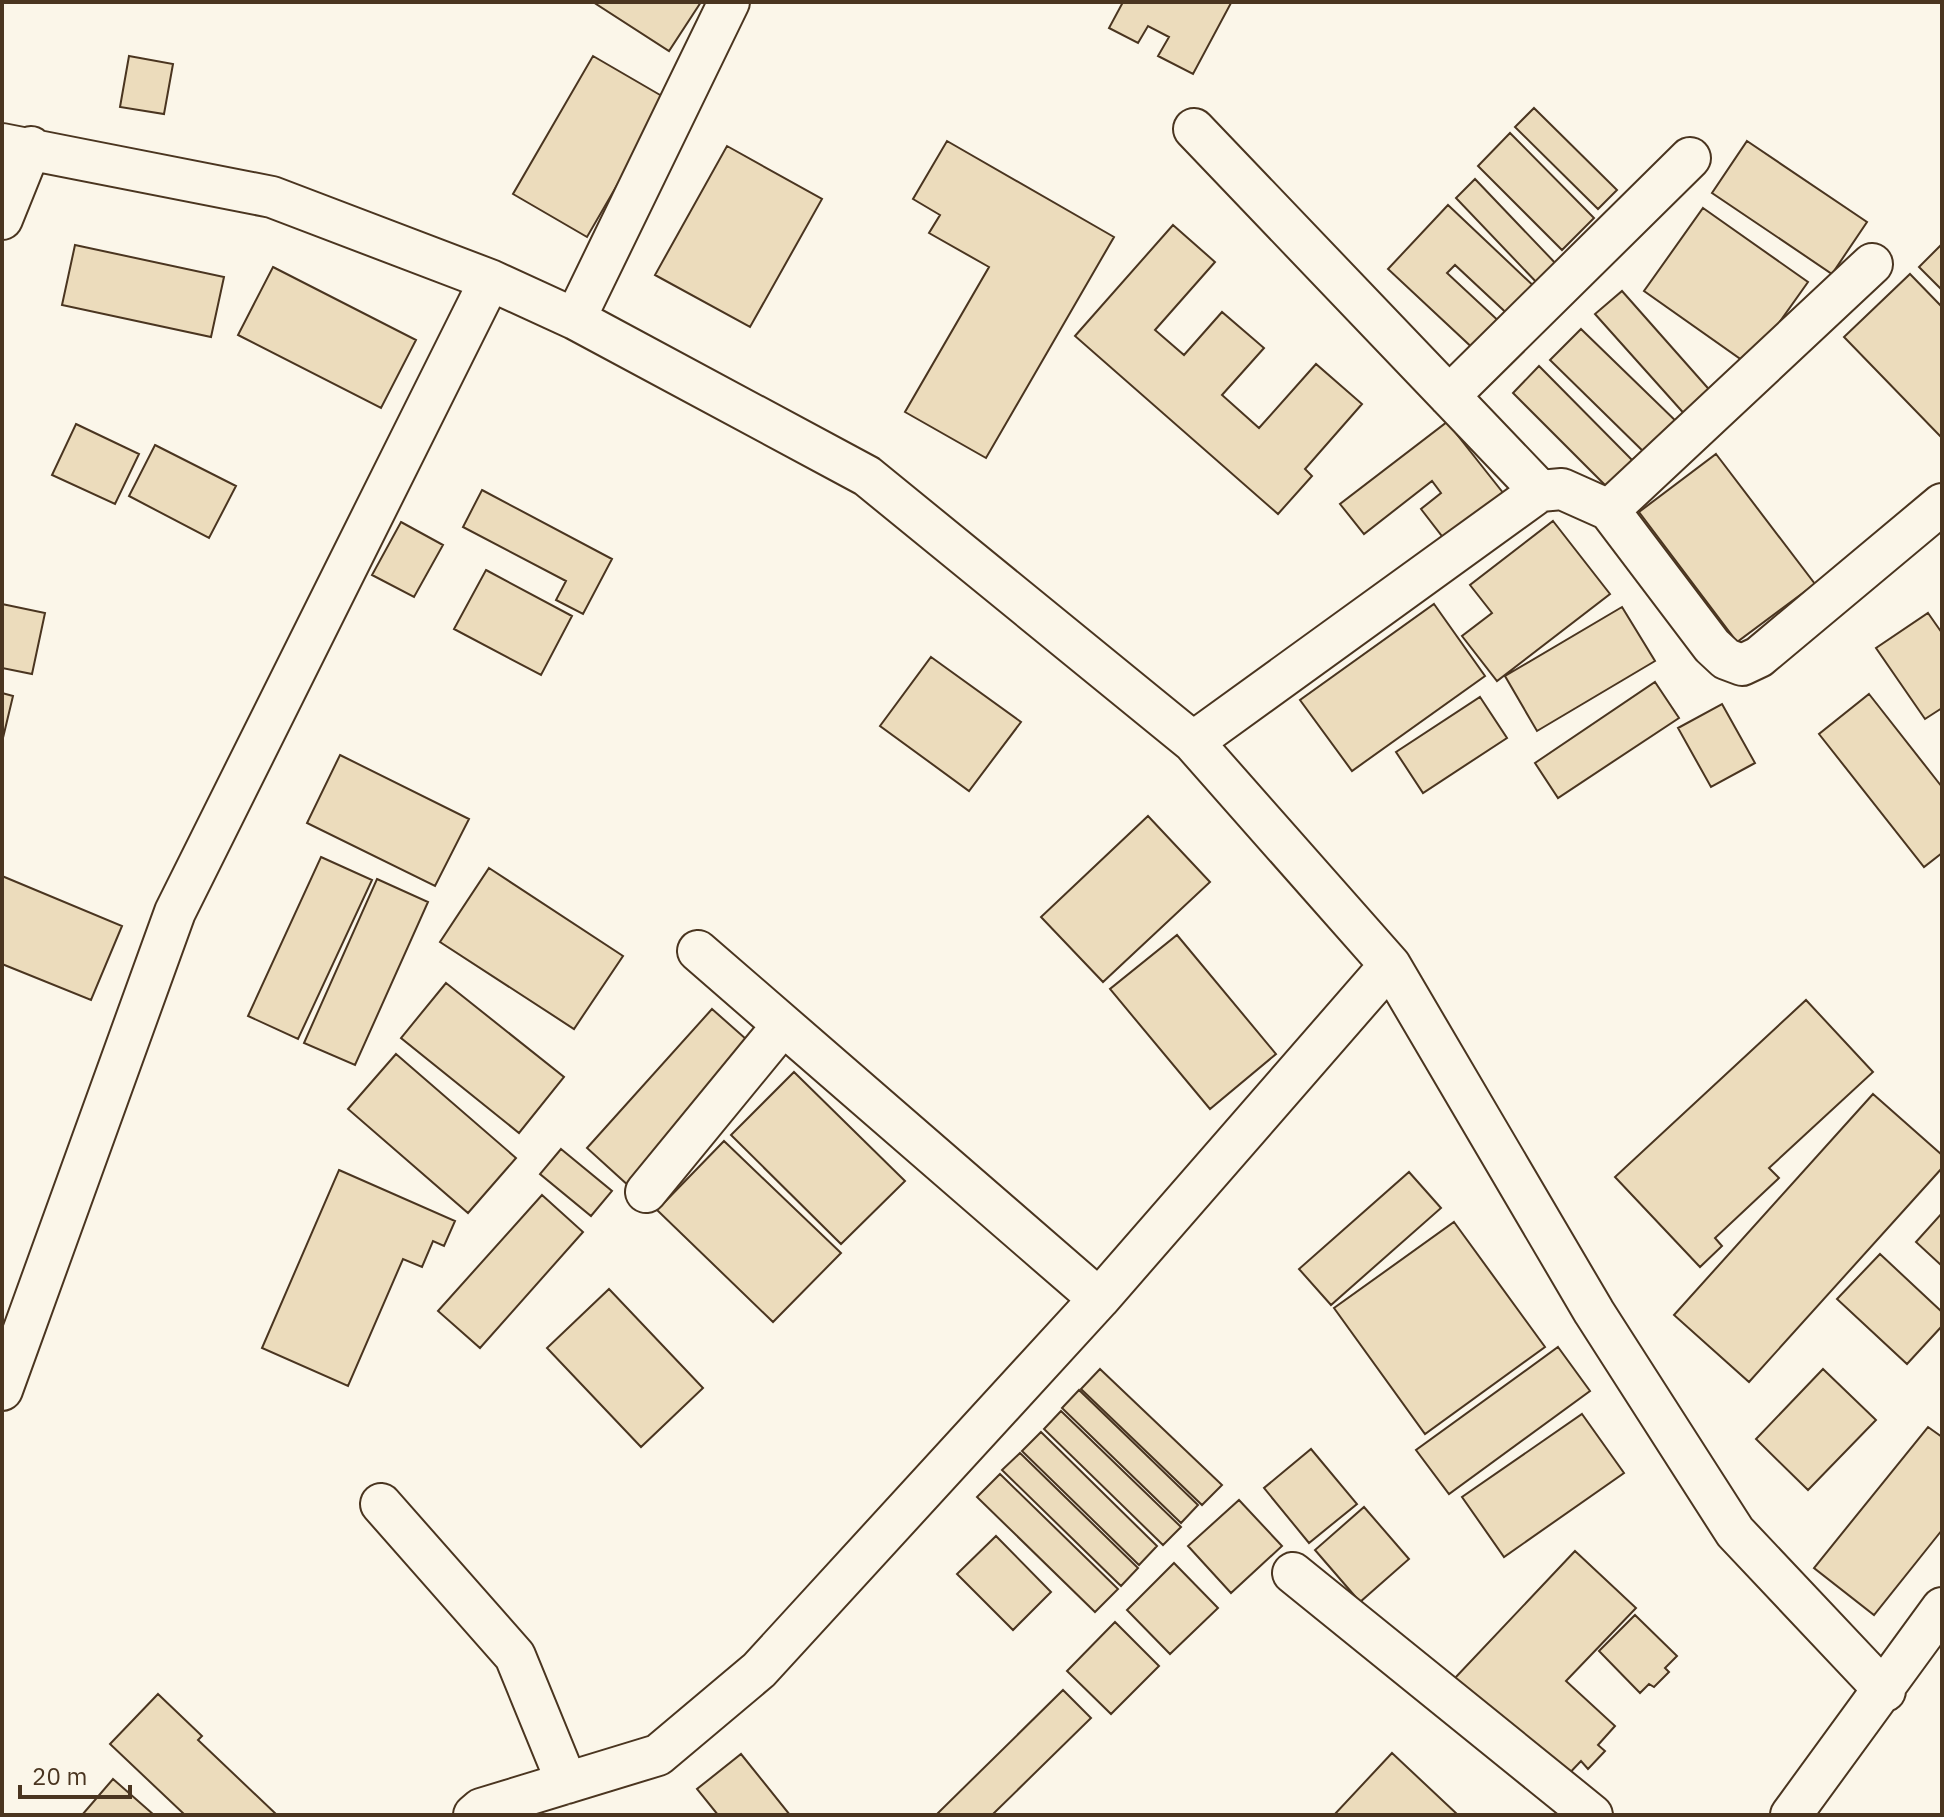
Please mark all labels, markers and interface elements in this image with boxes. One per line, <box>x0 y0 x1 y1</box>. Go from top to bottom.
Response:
scale bar <box>20 1749 130 1799</box>
text: 20 m <box>32 1760 87 1792</box>

